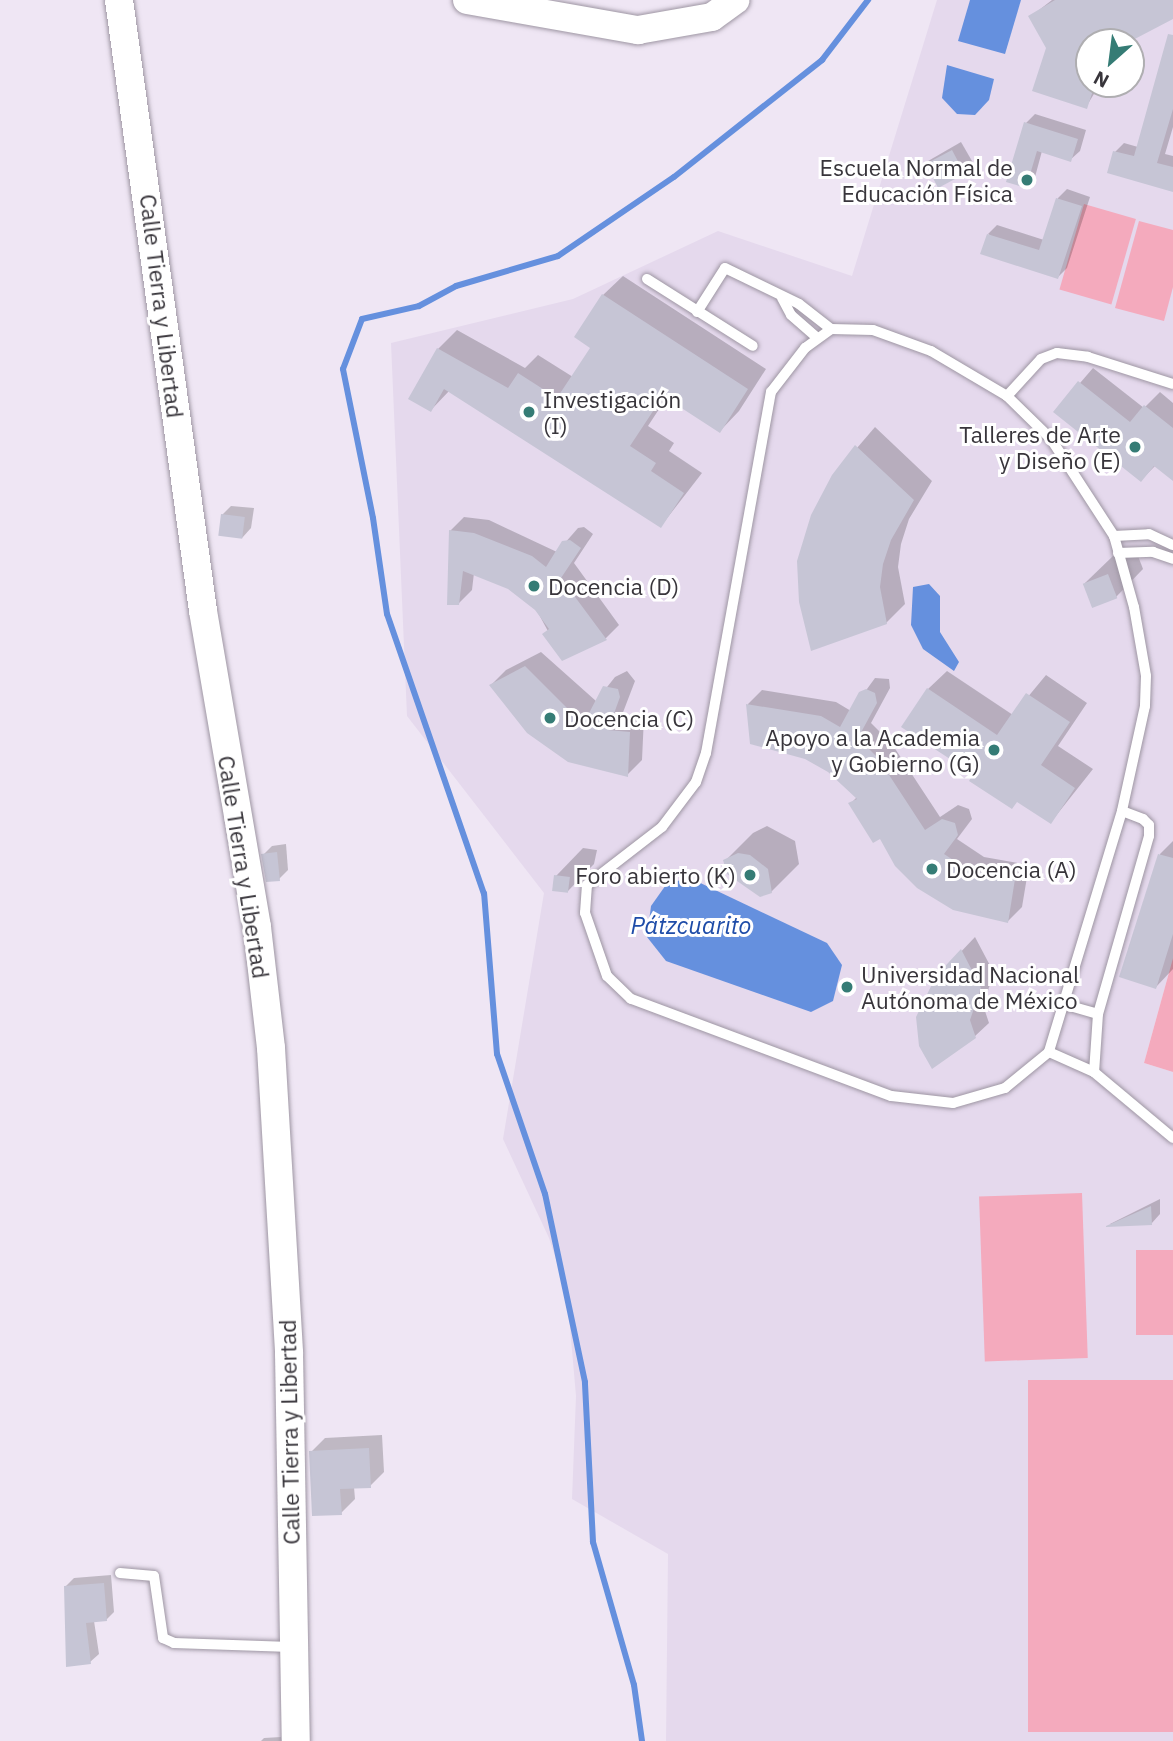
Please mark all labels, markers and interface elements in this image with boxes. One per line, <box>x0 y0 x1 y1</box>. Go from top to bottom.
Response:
north arrow <box>1075 28 1145 98</box>
text: N <box>1089 66 1113 94</box>
place label: Escuela Normal de Educación Física <box>820 153 1013 207</box>
marker: Escuela Normal de Educación Física <box>1019 172 1035 188</box>
street label: Calle Tierra y Libertad <box>135 192 189 420</box>
place label: Investigación (I) <box>543 385 681 439</box>
marker: Investigación (I) <box>521 404 537 420</box>
place label: Talleres de Arte y Diseño (E) <box>959 420 1121 474</box>
marker: Talleres de Arte y Diseño (E) <box>1127 439 1143 455</box>
place label: Docencia (D) <box>548 572 679 600</box>
marker: Docencia (D) <box>526 578 542 594</box>
place label: Docencia (C) <box>564 704 694 732</box>
marker: Docencia (C) <box>542 710 558 726</box>
place label: Apoyo a la Academia y Gobierno (G) <box>765 723 980 777</box>
marker: Apoyo a la Academia y Gobierno (G) <box>986 742 1002 758</box>
street label: Calle Tierra y Libertad <box>213 754 275 980</box>
place label: Docencia (A) <box>946 855 1077 883</box>
place label: Foro abierto (K) <box>575 861 736 889</box>
marker: Docencia (A) <box>924 861 940 877</box>
marker: Foro abierto (K) <box>742 867 758 883</box>
water label: Pátzcuarito <box>630 912 752 940</box>
place label: Universidad Nacional Autónoma de México <box>861 960 1079 1014</box>
marker: Universidad Nacional Autónoma de México <box>839 979 855 995</box>
street label: Calle Tierra y Libertad <box>273 1319 305 1545</box>

